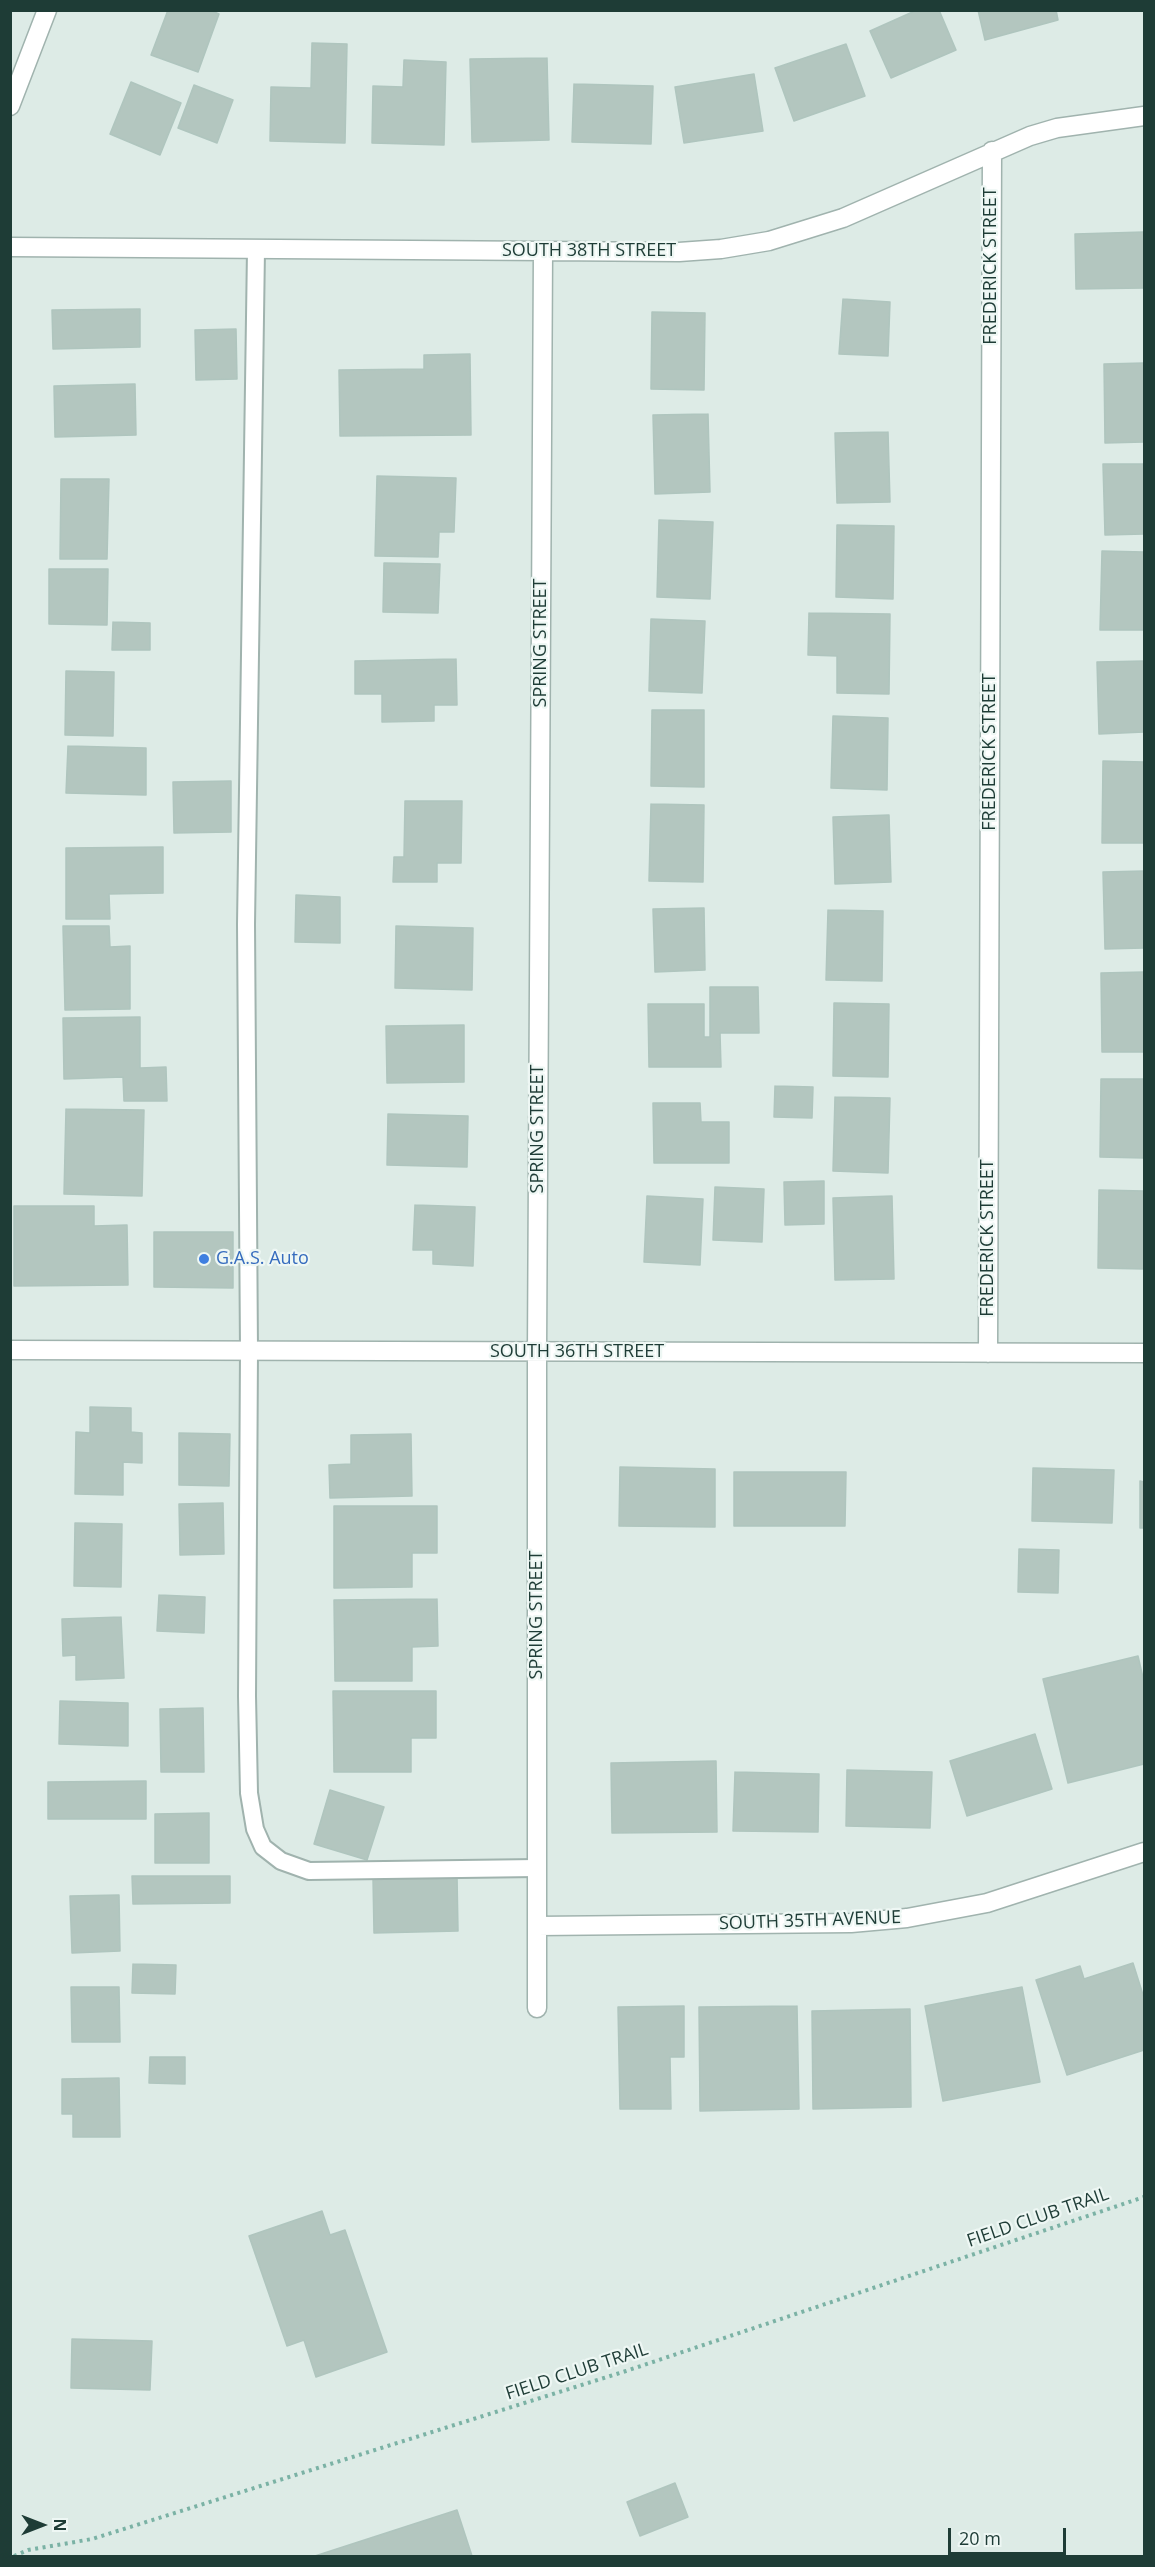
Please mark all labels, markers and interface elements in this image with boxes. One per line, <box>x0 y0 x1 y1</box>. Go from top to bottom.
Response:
street label: FREDERICK STREET <box>980 187 1002 345</box>
street label: SOUTH 38TH STREET <box>502 240 676 262</box>
street label: SPRING STREET <box>530 579 552 707</box>
street label: FREDERICK STREET <box>979 673 1001 831</box>
street label: SPRING STREET <box>527 1065 549 1193</box>
street label: FREDERICK STREET <box>977 1159 999 1317</box>
place label: G.A.S. Auto <box>216 1248 309 1270</box>
marker: G.A.S. Auto <box>197 1252 211 1266</box>
street label: SOUTH 36TH STREET <box>490 1341 664 1363</box>
street label: SPRING STREET <box>526 1551 548 1679</box>
street label: SOUTH 35TH AVENUE <box>719 1907 901 1935</box>
street label: FIELD CLUB TRAIL <box>964 2184 1112 2252</box>
street label: FIELD CLUB TRAIL <box>503 2339 651 2405</box>
north arrow <box>12 2495 72 2555</box>
scale bar <box>951 2516 1070 2554</box>
text: N <box>49 2518 71 2532</box>
text: 20 m <box>959 2526 1001 2550</box>

